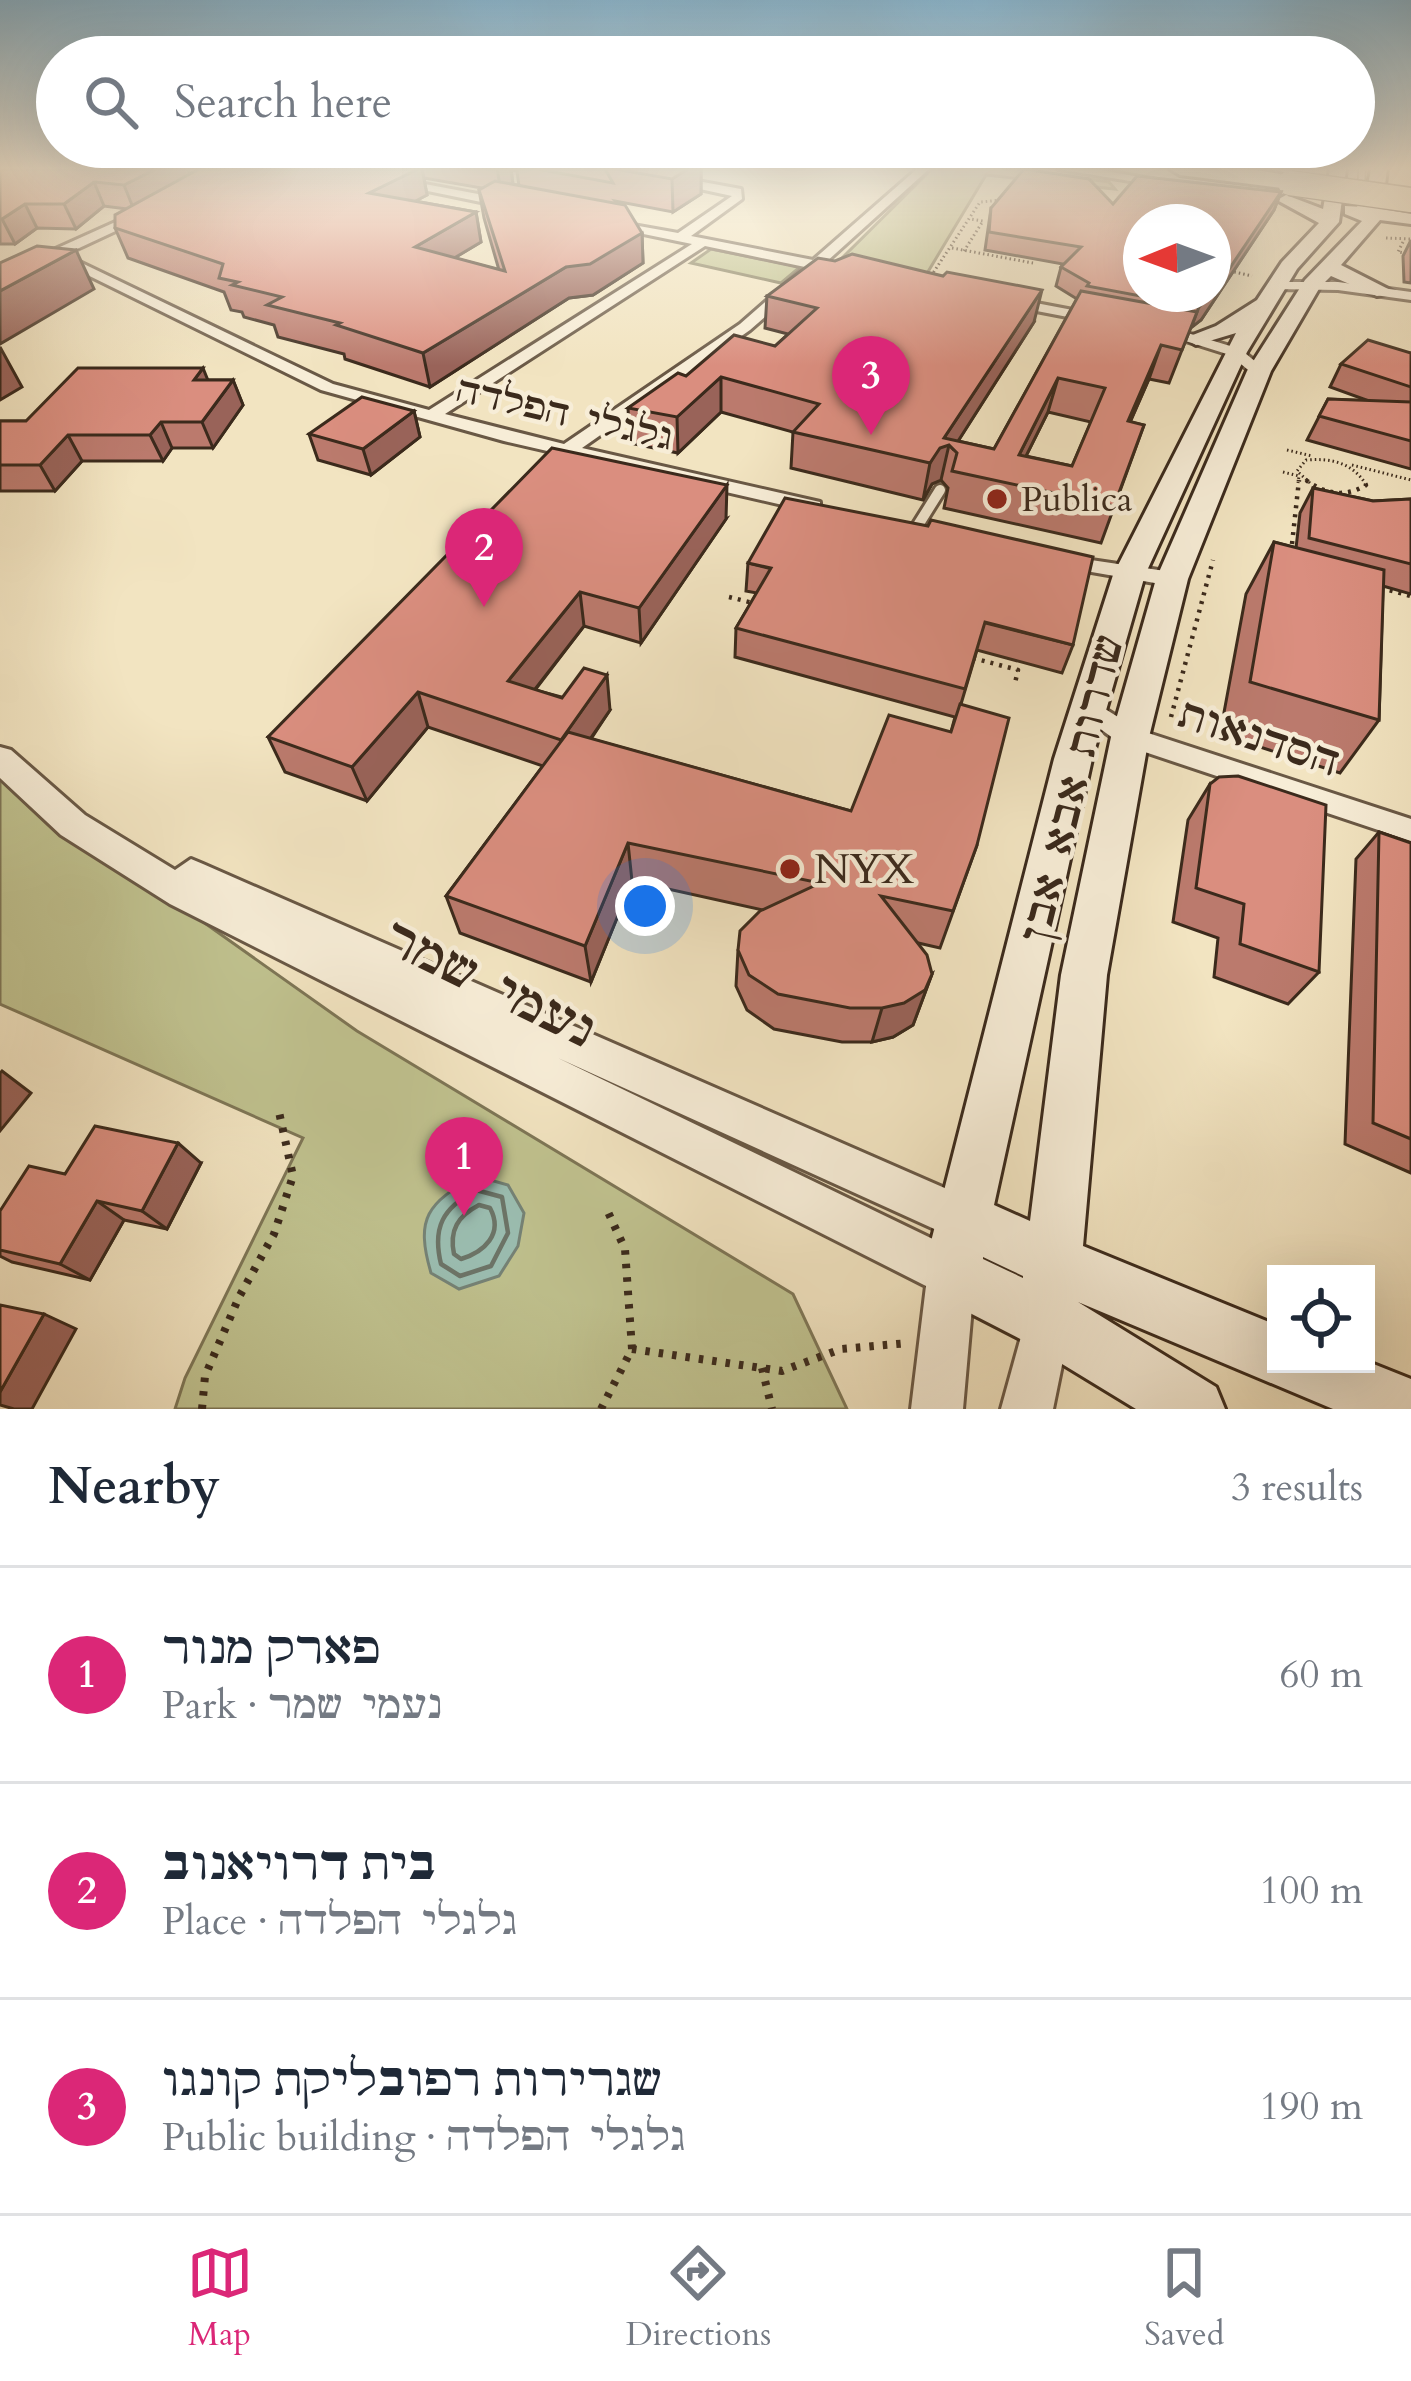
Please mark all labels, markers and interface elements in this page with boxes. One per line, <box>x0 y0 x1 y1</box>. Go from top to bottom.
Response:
search box <box>36 36 1375 168</box>
icon: search <box>78 69 144 135</box>
text: Search here <box>174 72 392 133</box>
north arrow <box>1123 204 1231 312</box>
pin: 3 <box>832 336 910 435</box>
street label: גלגלי הפלדה <box>452 365 678 463</box>
place label: Publica <box>1021 475 1133 524</box>
marker: Publica <box>984 486 1010 512</box>
pin: 2 <box>445 508 523 607</box>
street label: שדרות אבא אבן <box>1006 629 1138 949</box>
street label: הסדנאות <box>1171 685 1347 791</box>
place label: NYX <box>814 841 914 898</box>
marker: NYX <box>777 856 803 882</box>
your location <box>615 876 675 936</box>
street label: נעמי שמר <box>371 903 607 1065</box>
pin: 1 <box>425 1117 503 1216</box>
map controls <box>1267 1265 1375 1373</box>
button: locate <box>1267 1265 1375 1373</box>
text: Nearby <box>48 1452 220 1522</box>
text: 3 results <box>1231 1461 1363 1514</box>
text: פארק מנור <box>162 1618 381 1679</box>
text: 1 <box>77 1648 97 1701</box>
text: 60 m <box>1280 1648 1363 1701</box>
text: Park · נעמי שמר <box>162 1679 442 1732</box>
text: בית דרויאנוב <box>162 1834 437 1895</box>
text: 2 <box>77 1864 97 1917</box>
text: 100 m <box>1260 1864 1363 1917</box>
text: Place · גלגלי הפלדה <box>162 1895 518 1948</box>
text: שגרירות רפובליקת קונגו <box>162 2050 662 2111</box>
text: 3 <box>77 2080 97 2133</box>
text: 190 m <box>1260 2080 1363 2133</box>
text: Public building · גלגלי הפלדה <box>162 2111 686 2164</box>
tab: Map <box>187 2240 253 2357</box>
tab: Directions <box>626 2240 771 2357</box>
tab: Saved <box>1144 2240 1224 2357</box>

